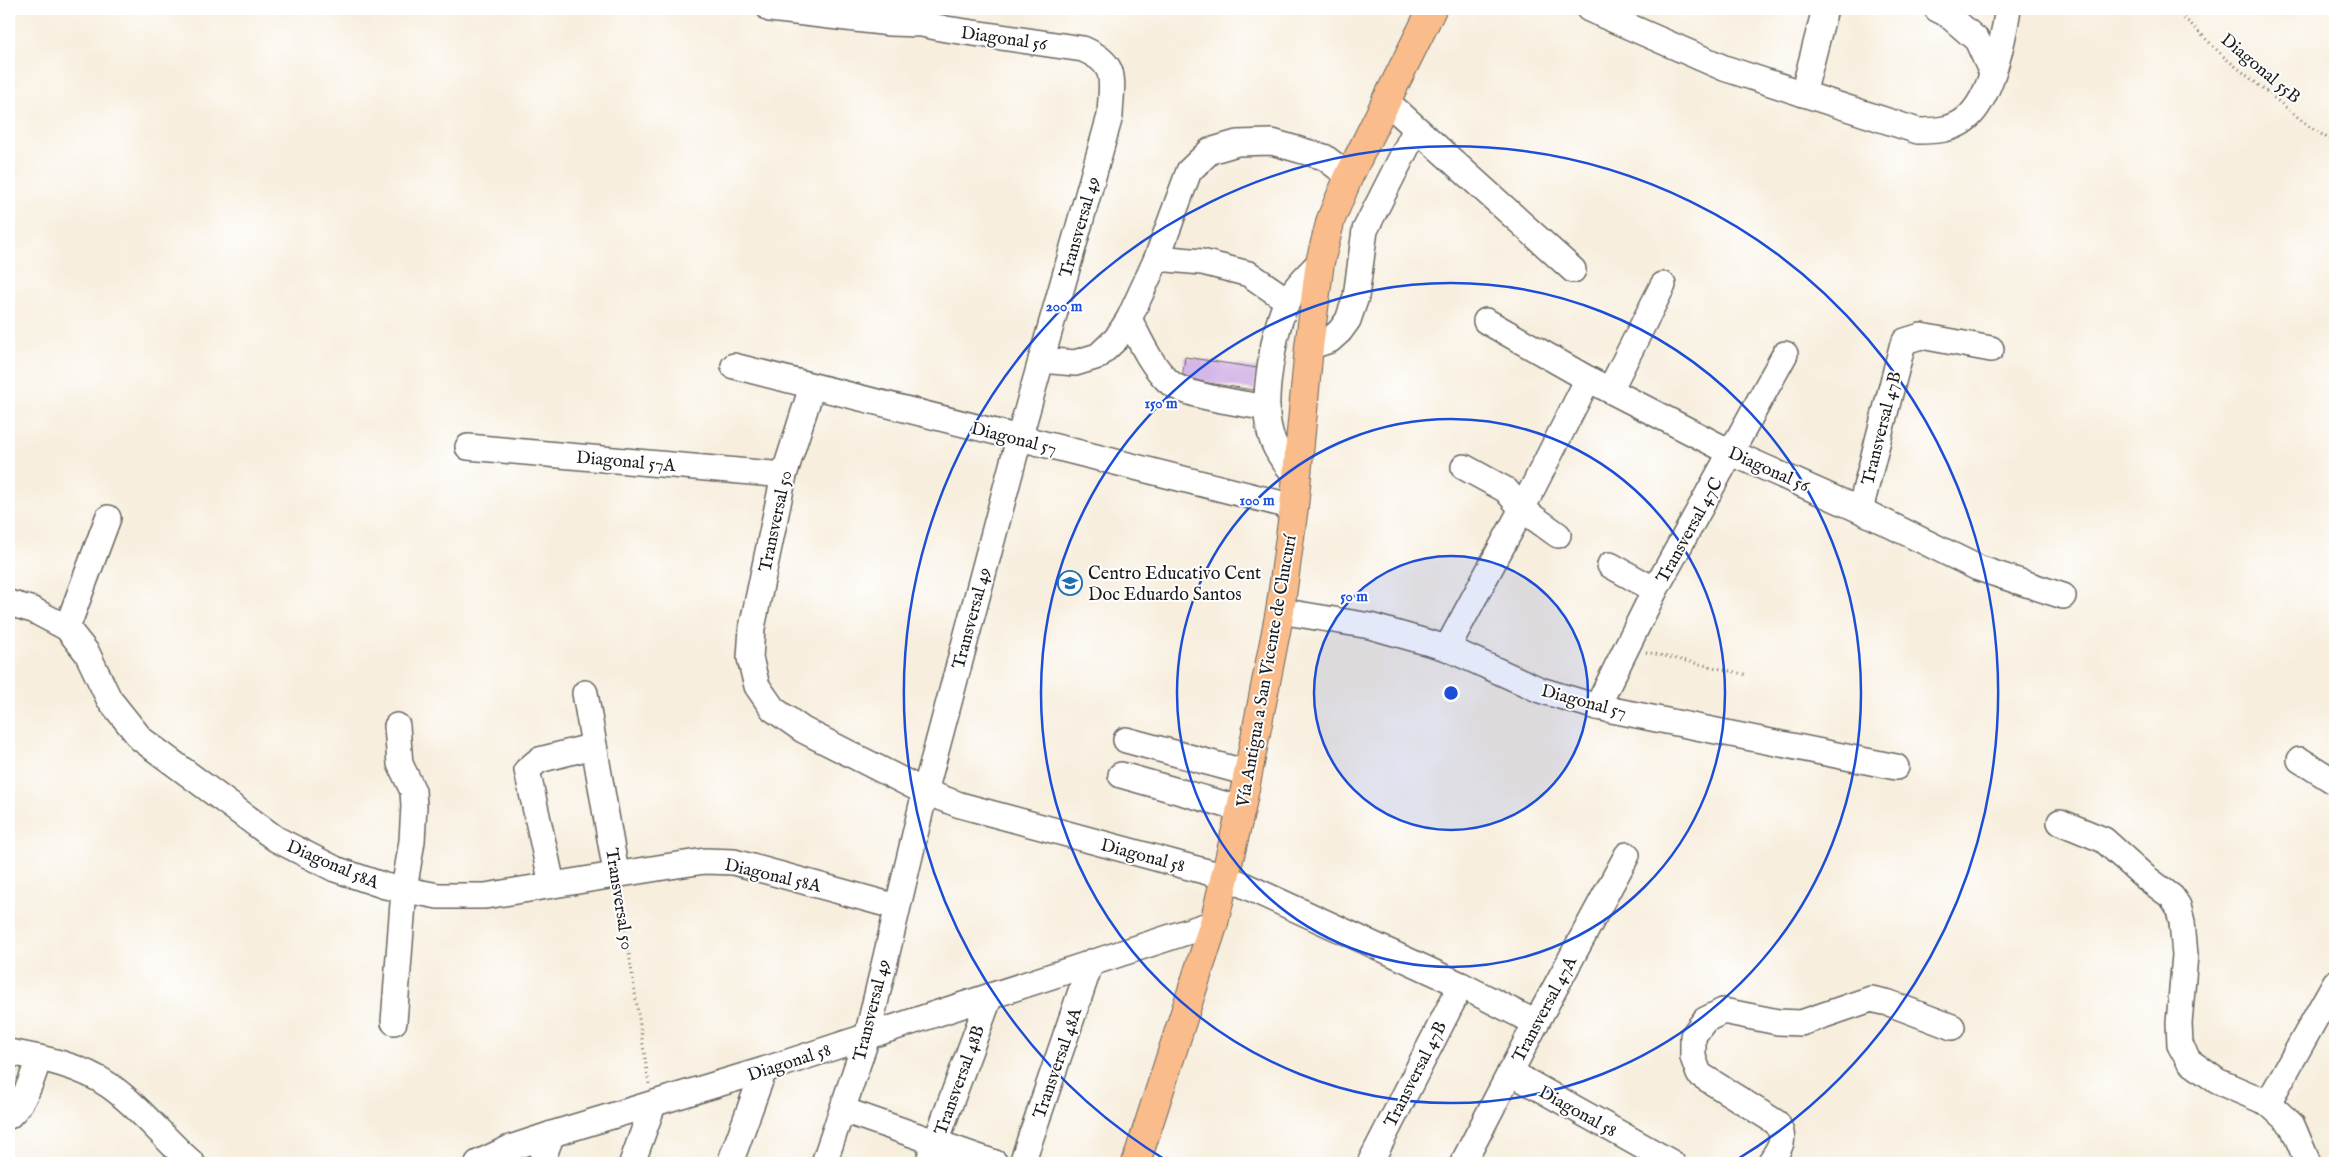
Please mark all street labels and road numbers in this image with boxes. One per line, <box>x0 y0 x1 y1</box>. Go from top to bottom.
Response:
street label: Diagonal 56 <box>959 22 1049 57</box>
street label: Diagonal 55B <box>2215 29 2305 109</box>
street label: Transversal 49 <box>1055 174 1106 281</box>
street label: Transversal 47B <box>1857 369 1908 488</box>
street label: Diagonal 57 <box>968 418 1059 461</box>
street label: Diagonal 56 <box>1724 442 1813 499</box>
street label: Diagonal 57A <box>575 447 677 478</box>
street label: Transversal 50 <box>755 469 798 574</box>
street label: Transversal 47C <box>1652 474 1729 588</box>
street label: Vía Antigua a San Vicente de Chucurí <box>1232 532 1303 810</box>
street label: Transversal 49 <box>948 565 997 672</box>
street label: Diagonal 57 <box>1538 680 1629 725</box>
street label: Diagonal 58 <box>1098 834 1187 879</box>
street label: Diagonal 58A <box>283 836 383 896</box>
street label: Transversal 50 <box>599 847 638 952</box>
street label: Diagonal 58A <box>722 854 824 899</box>
street label: Transversal 47A <box>1508 952 1583 1067</box>
street label: Transversal 49 <box>849 957 896 1064</box>
street label: Transversal 48A <box>1029 1004 1088 1122</box>
street label: Transversal 47B <box>1380 1018 1453 1132</box>
street label: Transversal 48B <box>930 1022 991 1139</box>
street label: Diagonal 58 <box>745 1039 834 1088</box>
street label: Diagonal 58 <box>1534 1081 1621 1143</box>

